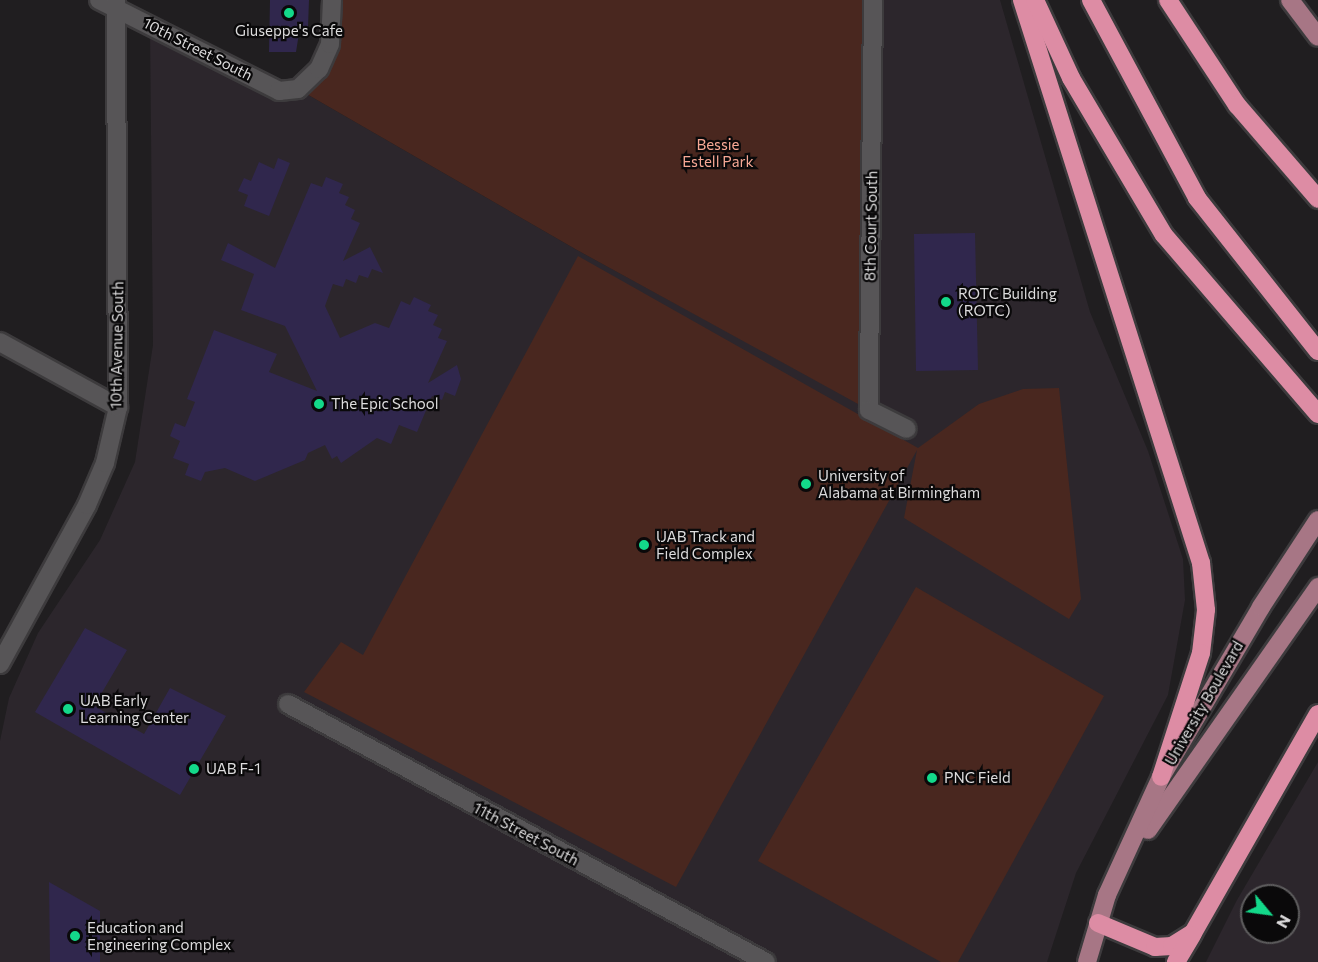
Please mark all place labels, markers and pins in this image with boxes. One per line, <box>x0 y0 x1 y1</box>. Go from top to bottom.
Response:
marker: Giuseppe's Cafe <box>282 6 296 20</box>
place label: Giuseppe's Cafe <box>235 22 343 40</box>
place label: ROTC Building (ROTC) <box>958 284 1057 319</box>
marker: ROTC Building (ROTC) <box>939 295 953 309</box>
place label: The Epic School <box>331 395 438 413</box>
marker: The Epic School <box>312 397 326 411</box>
place label: University of Alabama at Birmingham <box>818 466 980 501</box>
marker: University of Alabama at Birmingham <box>799 477 813 491</box>
place label: UAB Track and Field Complex <box>656 527 755 562</box>
marker: UAB Track and Field Complex <box>637 538 651 552</box>
place label: UAB Early Learning Center <box>80 691 189 726</box>
marker: UAB Early Learning Center <box>61 702 75 716</box>
place label: UAB F-1 <box>206 760 261 778</box>
marker: UAB F-1 <box>187 762 201 776</box>
place label: PNC Field <box>944 769 1011 787</box>
marker: PNC Field <box>925 771 939 785</box>
place label: Education and Engineering Complex <box>87 918 231 953</box>
marker: Education and Engineering Complex <box>68 929 82 943</box>

